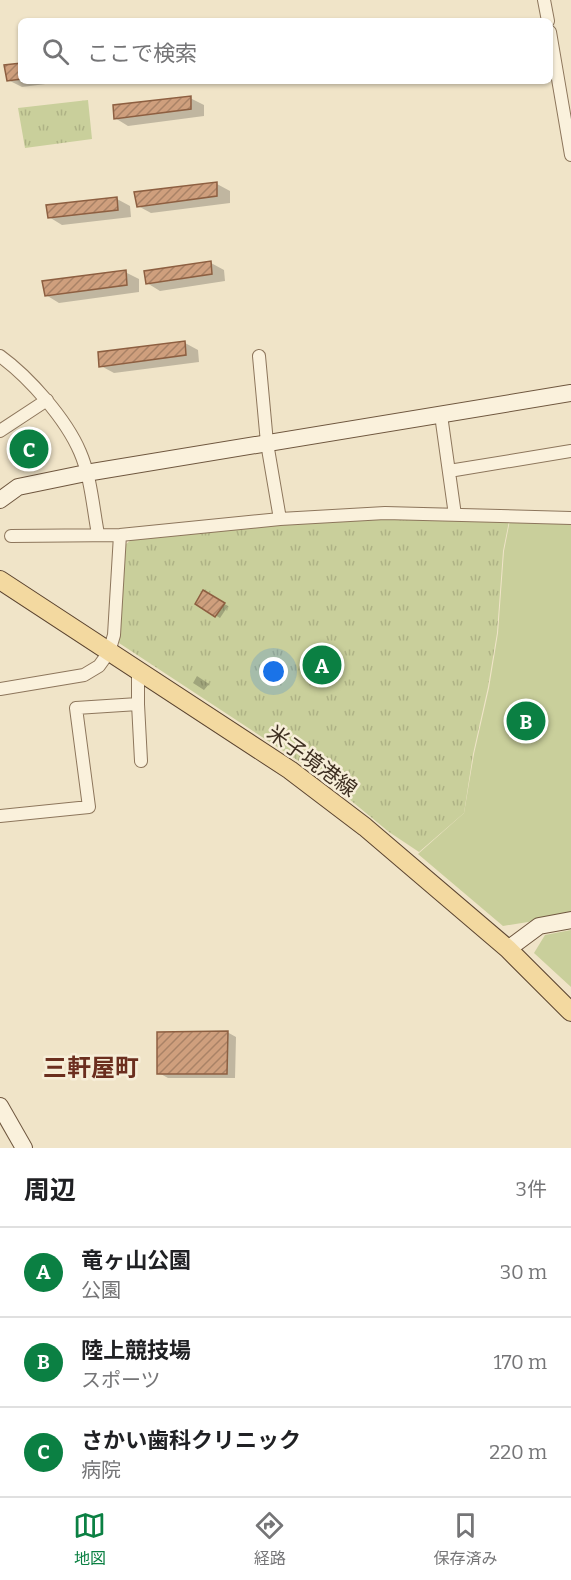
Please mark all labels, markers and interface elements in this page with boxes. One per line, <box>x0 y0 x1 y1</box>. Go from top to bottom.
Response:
search box <box>18 18 553 84</box>
icon: search <box>39 35 72 68</box>
text: ここで検索 <box>87 40 197 67</box>
pin: C <box>9 426 48 472</box>
pin: A <box>302 642 342 688</box>
your location <box>259 657 288 686</box>
pin: B <box>506 698 546 744</box>
street label: 米子境港線 <box>262 720 362 802</box>
district label: 三軒屋町 <box>43 1054 139 1082</box>
text: 周辺 <box>24 1175 76 1206</box>
text: 3件 <box>516 1177 547 1201</box>
text: 竜ヶ山公園 <box>81 1247 191 1274</box>
text: A <box>36 1260 51 1284</box>
text: 30 m <box>500 1260 547 1284</box>
text: 公園 <box>81 1278 121 1302</box>
text: 陸上競技場 <box>81 1337 191 1364</box>
text: B <box>37 1350 50 1374</box>
text: 170 m <box>494 1350 547 1374</box>
text: スポーツ <box>81 1368 161 1392</box>
text: さかい歯科クリニック <box>81 1427 301 1454</box>
text: C <box>37 1440 50 1464</box>
text: 220 m <box>489 1440 547 1464</box>
text: 病院 <box>81 1458 121 1482</box>
tab: 地図 <box>73 1509 106 1569</box>
tab: 経路 <box>253 1509 286 1569</box>
tab: 保存済み <box>433 1509 497 1569</box>

